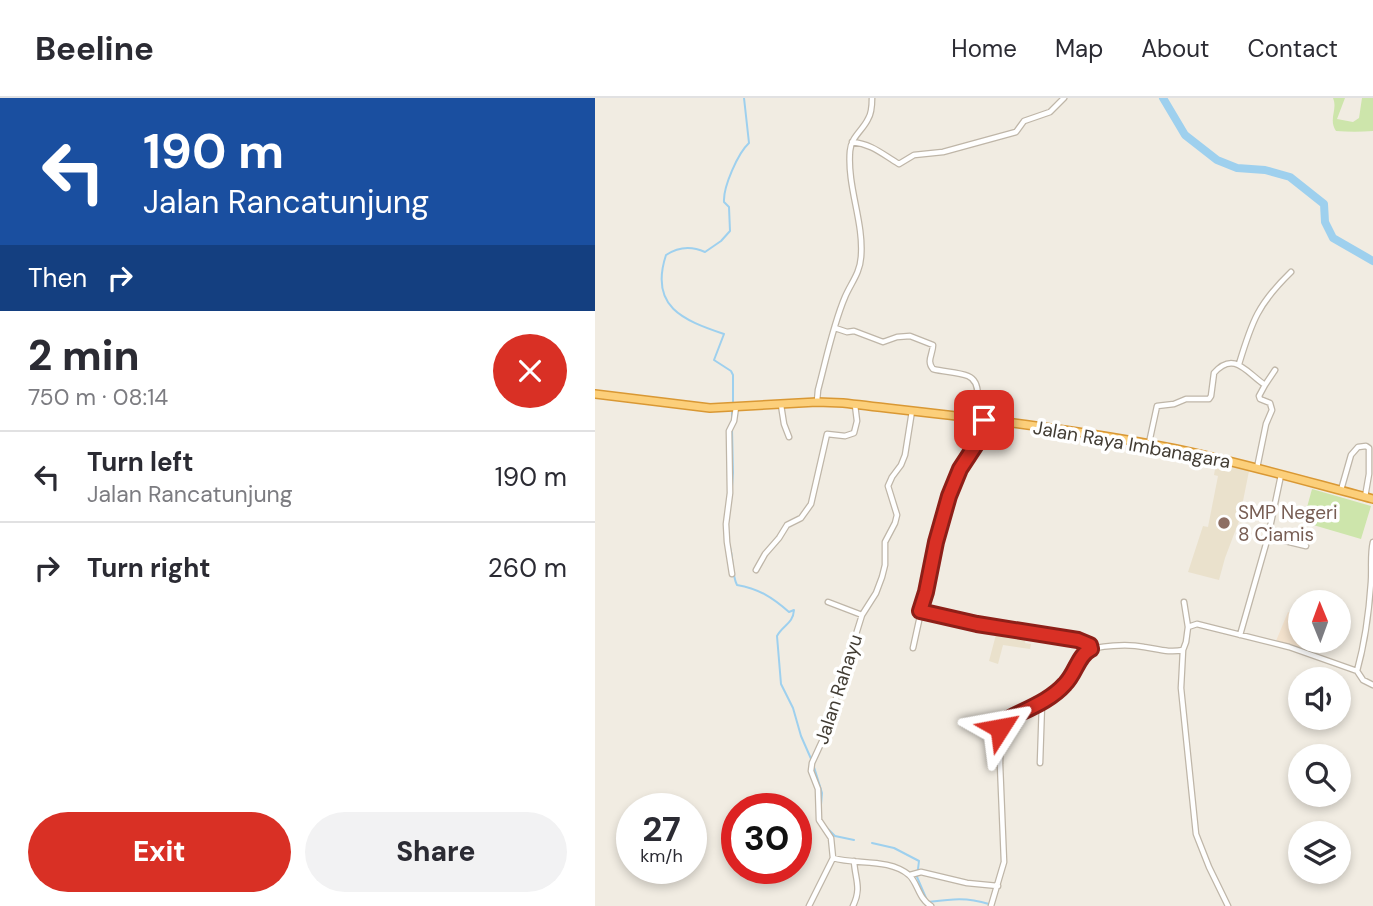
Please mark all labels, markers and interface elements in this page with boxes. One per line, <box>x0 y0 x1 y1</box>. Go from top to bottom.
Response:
text: Beeline <box>35 27 154 70</box>
text: Home <box>951 33 1017 64</box>
text: Map <box>1055 33 1103 64</box>
text: About <box>1141 33 1210 64</box>
text: Contact <box>1248 33 1338 64</box>
text: 190 m <box>143 119 284 183</box>
icon: left <box>28 126 119 217</box>
text: Jalan Rancatunjung <box>143 181 429 223</box>
icon: right <box>101 259 139 297</box>
text: Then <box>28 261 87 295</box>
text: 2 min <box>28 328 139 383</box>
button: close <box>493 334 567 408</box>
text: 750 m · 08:14 <box>28 382 168 412</box>
pin <box>954 390 1014 450</box>
icon: arrive <box>965 401 1003 439</box>
street label: Jalan Raya Imbanagara <box>1031 415 1233 474</box>
text: Turn left <box>87 445 194 479</box>
icon: left <box>28 458 66 496</box>
text: 190 m <box>495 460 567 494</box>
text: Jalan Rancatunjung <box>87 479 293 509</box>
place label: SMP Negeri 8 Ciamis <box>1238 500 1338 547</box>
marker: SMP Negeri 8 Ciamis <box>1216 515 1232 531</box>
icon: right <box>28 549 66 587</box>
text: Turn right <box>87 551 211 585</box>
text: 260 m <box>488 551 567 585</box>
north arrow <box>1288 590 1351 653</box>
map controls <box>1288 590 1351 884</box>
street label: Jalan Rahayu <box>809 631 868 747</box>
button: sound <box>1288 667 1351 730</box>
position arrow <box>963 691 1037 765</box>
button: search <box>1288 744 1351 807</box>
speed limit sign: 30 <box>721 793 812 884</box>
text: 27 <box>642 806 681 852</box>
button: Exit <box>28 812 291 892</box>
button: Share <box>305 812 567 892</box>
button: layers <box>1288 821 1351 884</box>
text: km/h <box>640 844 683 868</box>

